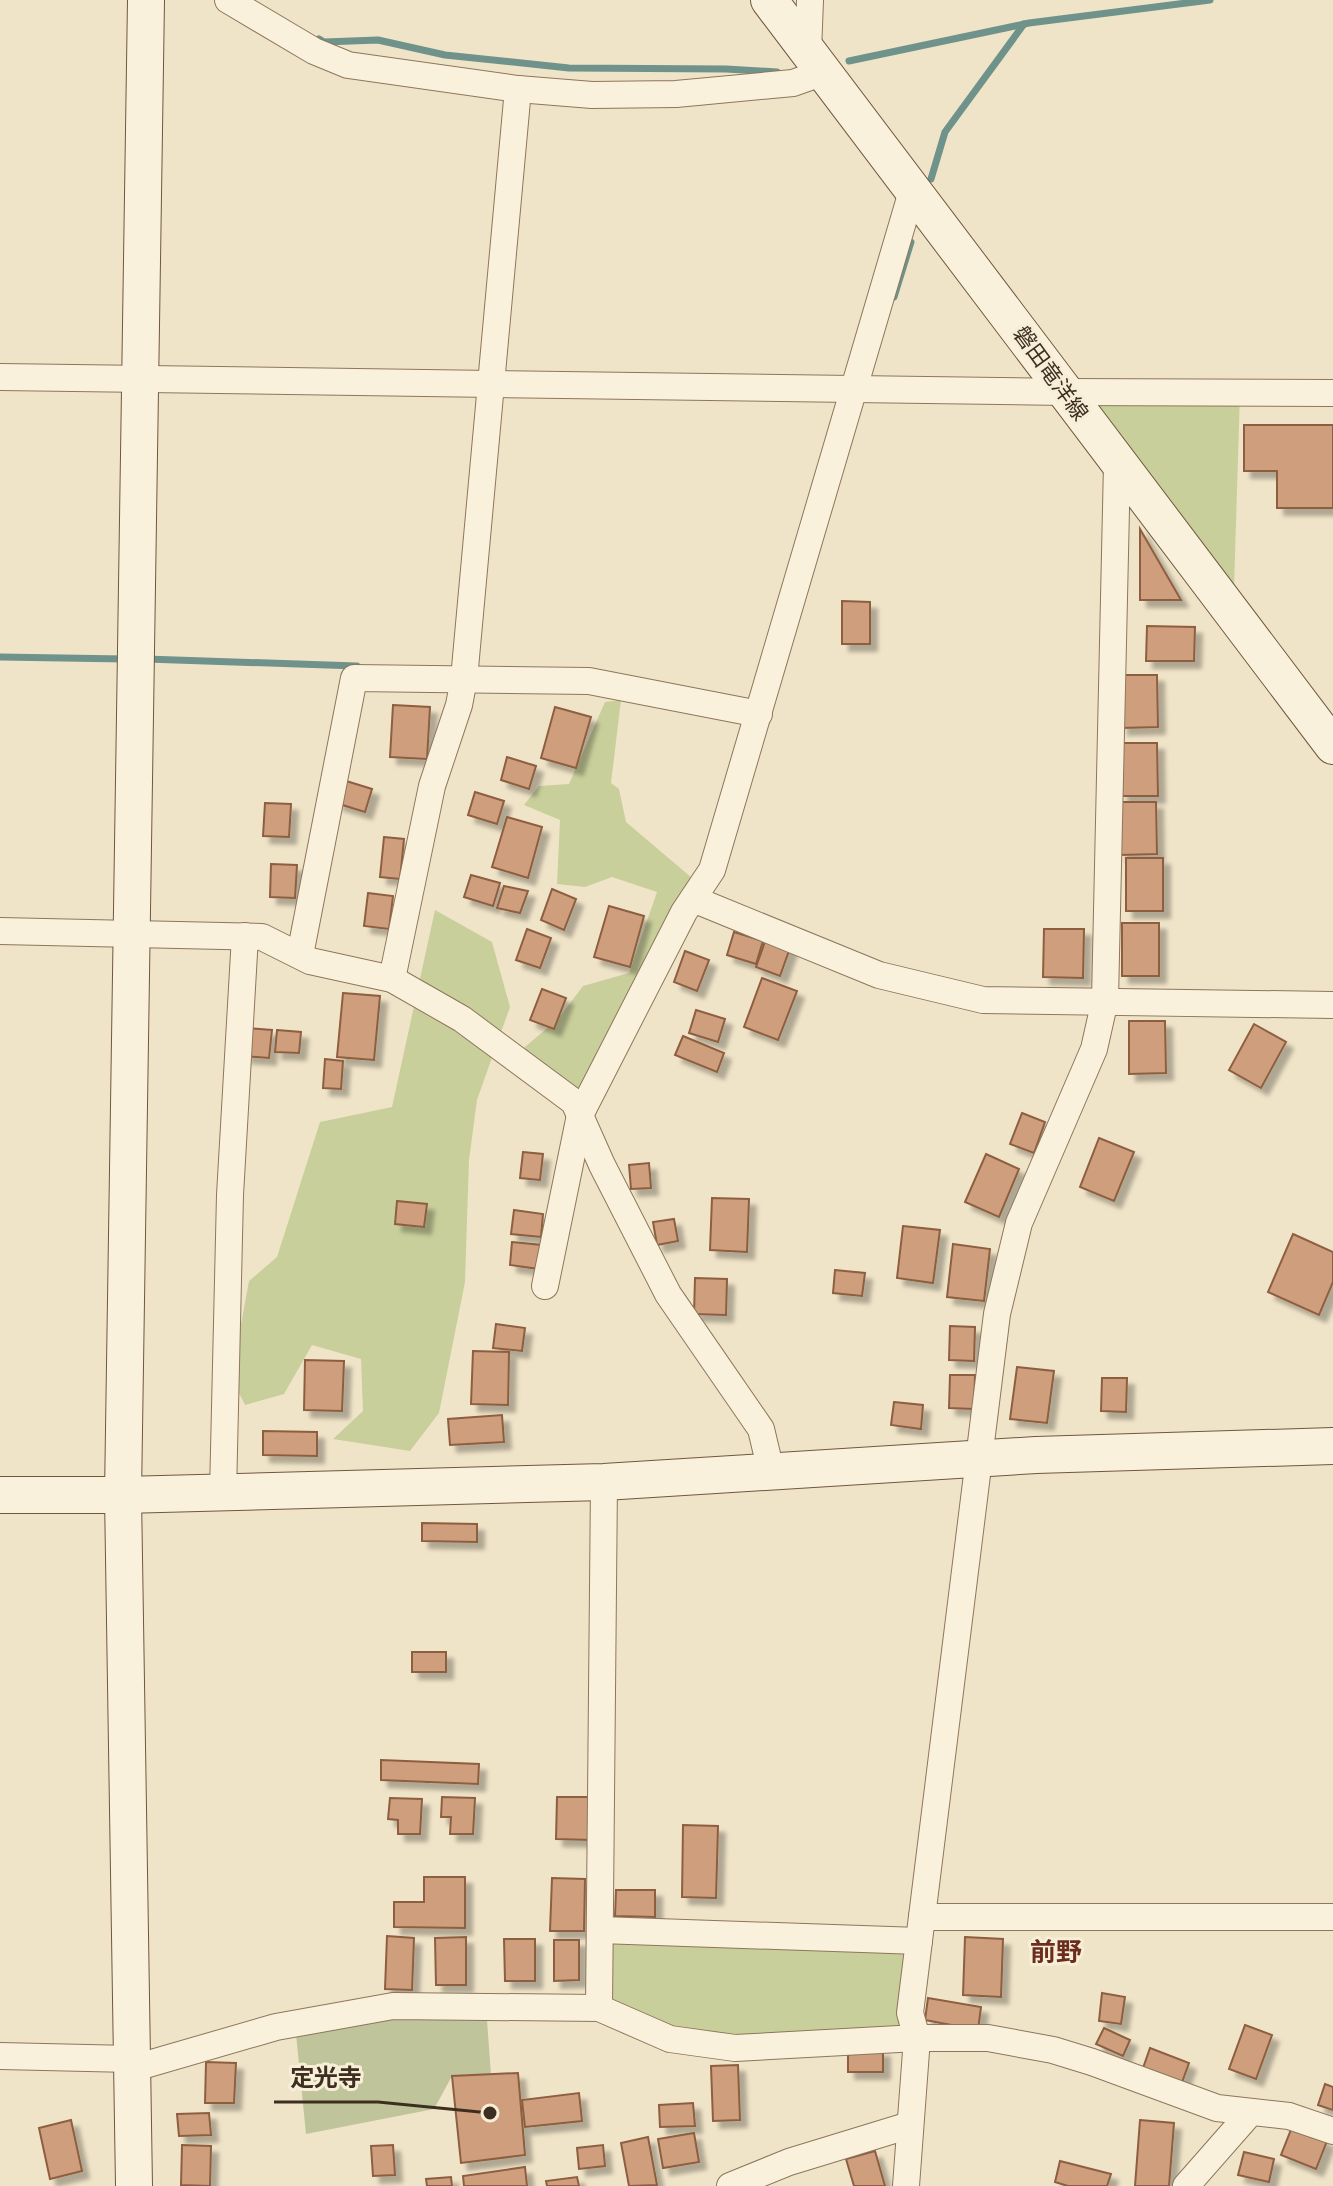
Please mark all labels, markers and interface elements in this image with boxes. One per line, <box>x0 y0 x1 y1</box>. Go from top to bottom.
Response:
street label: 磐田竜洋線 <box>1008 321 1093 425</box>
district label: 前野 <box>1030 1937 1082 1967</box>
callout: 定光寺 <box>274 2054 378 2102</box>
text: 定光寺 <box>290 2064 362 2092</box>

